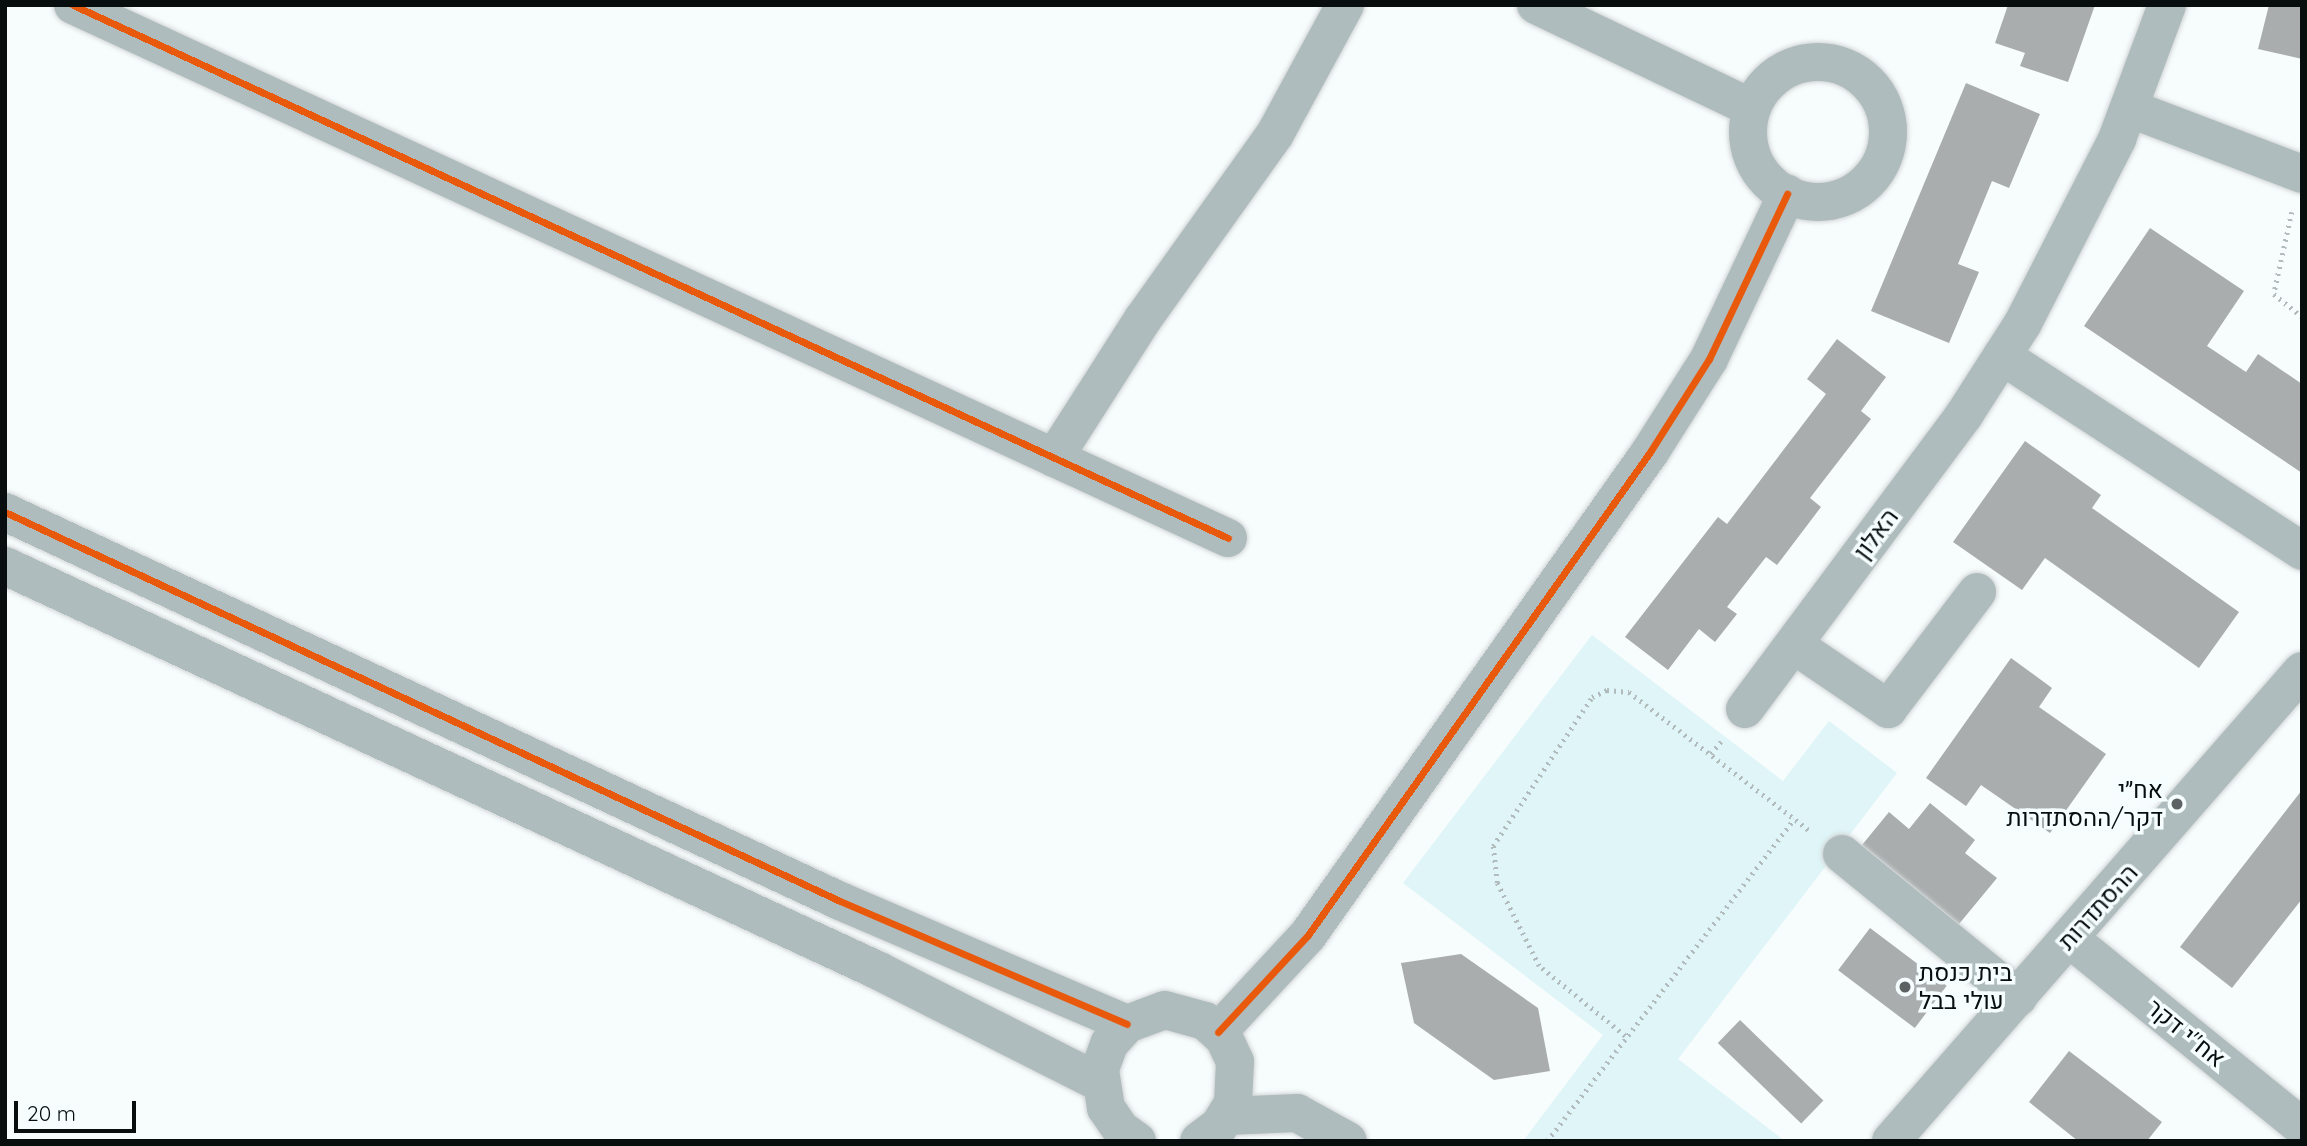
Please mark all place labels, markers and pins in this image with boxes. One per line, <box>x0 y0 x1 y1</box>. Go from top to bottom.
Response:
place label: אח״י דקר/ההסתדרות <box>2006 776 2163 832</box>
marker: אח״י דקר/ההסתדרות <box>2169 796 2185 812</box>
place label: בית כנסת עולי בבל <box>1919 959 2012 1015</box>
marker: בית כנסת עולי בבל <box>1897 979 1913 995</box>

